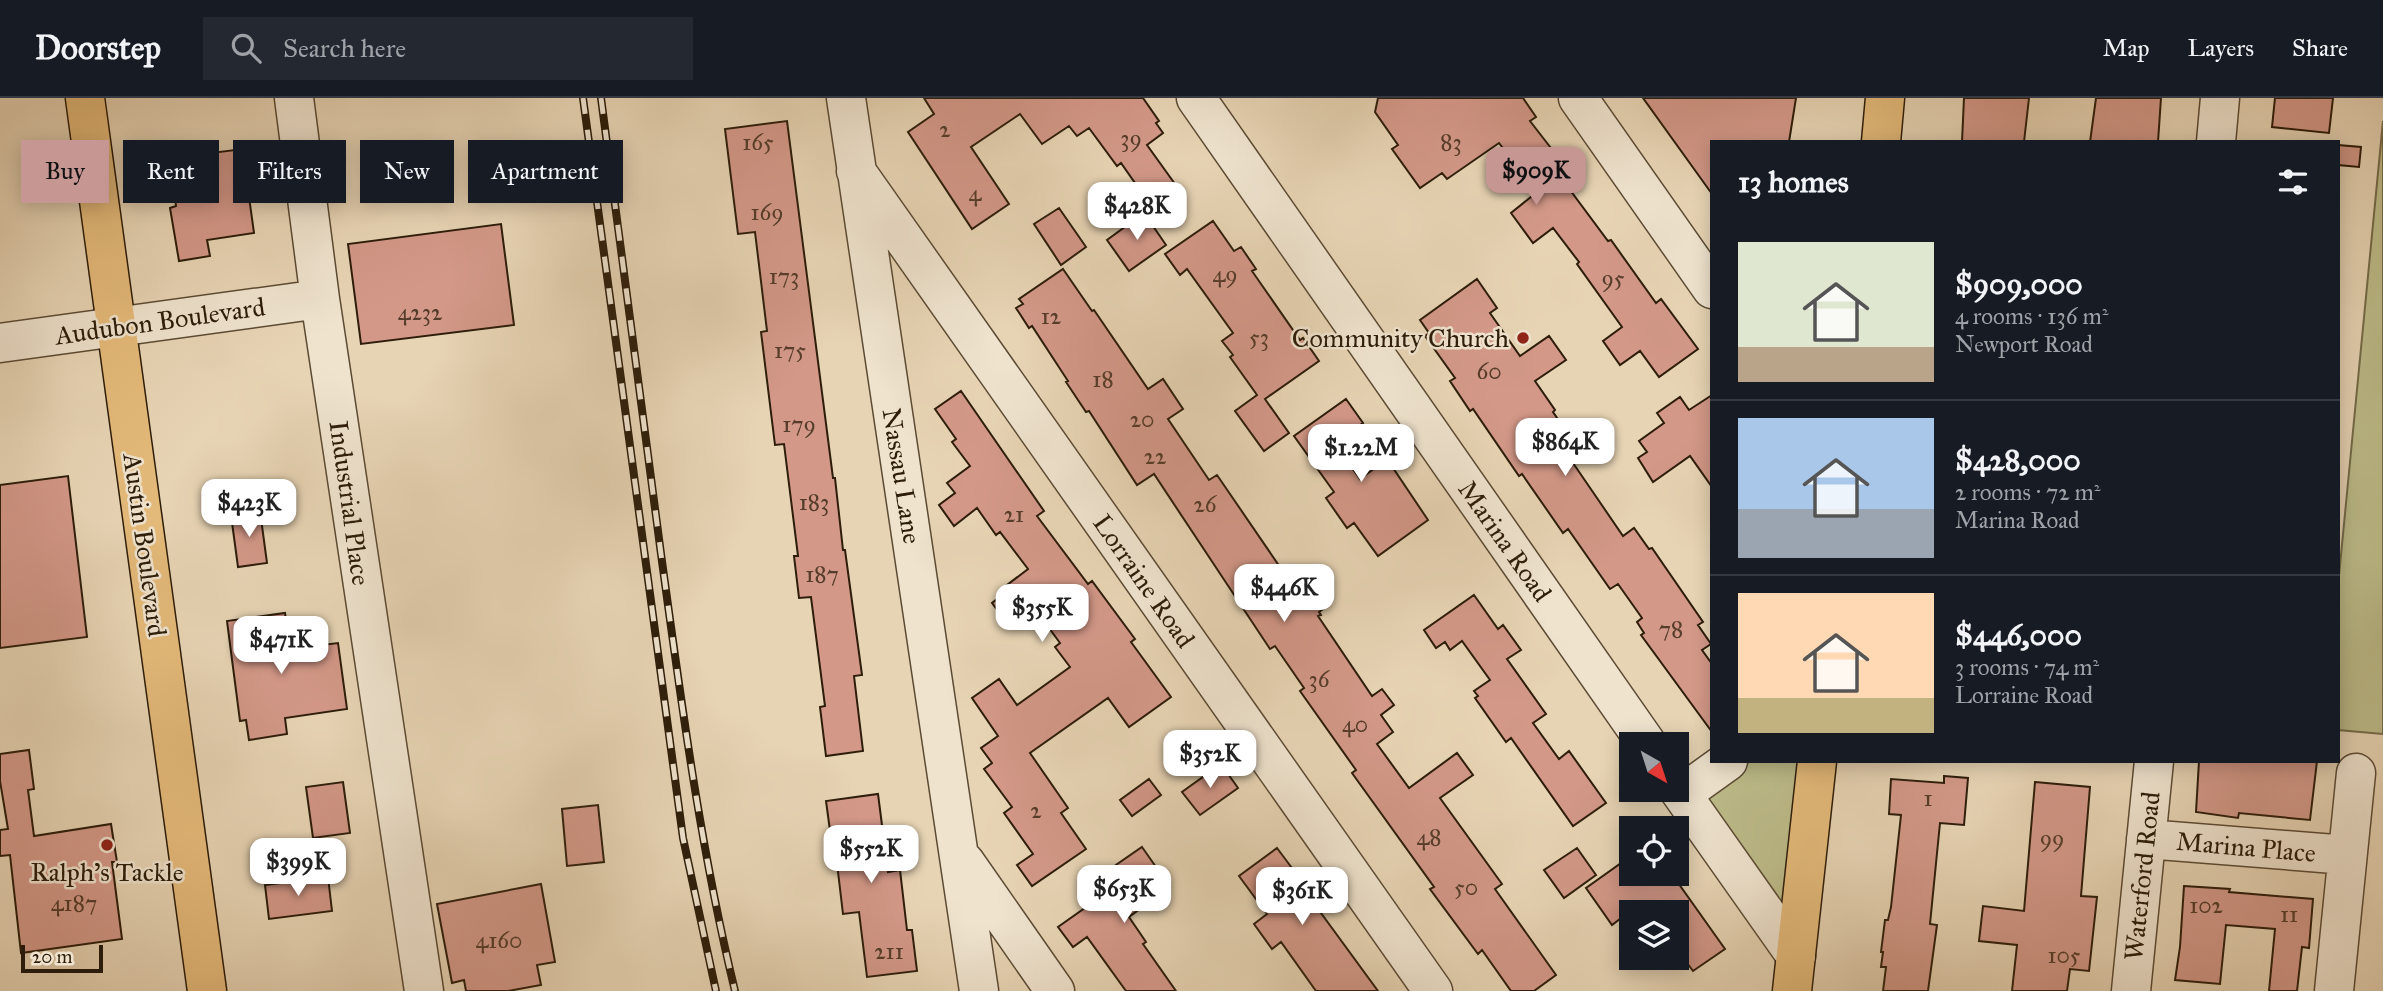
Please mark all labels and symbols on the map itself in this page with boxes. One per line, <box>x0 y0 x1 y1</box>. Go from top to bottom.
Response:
house number: 2 <box>939 115 951 143</box>
house number: 39 <box>1120 124 1142 152</box>
house number: 165 <box>742 128 774 156</box>
house number: 83 <box>1440 128 1462 156</box>
pin: $909K <box>1487 148 1585 207</box>
house number: 4 <box>969 179 983 207</box>
pin: $428K <box>1088 183 1186 242</box>
house number: 169 <box>750 198 784 226</box>
house number: 49 <box>1212 260 1238 288</box>
house number: 173 <box>769 262 799 290</box>
house number: 95 <box>1601 264 1625 292</box>
street label: Audubon Boulevard <box>52 290 267 352</box>
house number: 4232 <box>398 298 443 326</box>
house number: 12 <box>1041 302 1062 330</box>
place label: Community Church <box>1292 322 1510 354</box>
house number: 53 <box>1249 323 1269 351</box>
marker: Community Church <box>1515 330 1531 346</box>
house number: 175 <box>774 336 806 364</box>
house number: 60 <box>1476 357 1502 385</box>
house number: 18 <box>1092 365 1114 393</box>
house number: 20 <box>1130 405 1154 433</box>
street label: Nassau Lane <box>875 406 929 546</box>
house number: 179 <box>782 410 816 438</box>
pin: $864K <box>1516 418 1614 478</box>
street label: Industrial Place <box>323 419 377 588</box>
pin: $1.22M <box>1304 424 1418 484</box>
house number: 22 <box>1144 442 1167 470</box>
street label: Austin Boulevard <box>116 450 174 639</box>
street label: Marina Road <box>1452 474 1558 608</box>
pin: $423K <box>200 480 298 539</box>
house number: 183 <box>799 488 829 516</box>
house number: 26 <box>1193 490 1218 518</box>
house number: 21 <box>1004 500 1024 528</box>
street label: Lorraine Road <box>1086 508 1202 654</box>
house number: 187 <box>805 560 839 588</box>
pin: $446K <box>1235 564 1333 624</box>
pin: $355K <box>993 584 1091 644</box>
house number: 78 <box>1659 615 1683 643</box>
pin: $471K <box>232 616 330 676</box>
house number: 36 <box>1309 665 1331 693</box>
house number: 40 <box>1342 710 1368 738</box>
pin: $352K <box>1161 730 1259 790</box>
north arrow <box>1619 732 1689 802</box>
house number: 1 <box>1923 784 1933 812</box>
street label: Waterford Road <box>2117 790 2167 962</box>
house number: 2 <box>1030 796 1042 824</box>
house number: 48 <box>1416 823 1442 851</box>
house number: 99 <box>2040 824 2064 852</box>
street label: Marina Place <box>2175 825 2317 869</box>
pin: $552K <box>822 826 920 885</box>
marker: Ralph's Tackle <box>99 837 115 853</box>
pin: $399K <box>249 838 347 898</box>
place label: Ralph's Tackle <box>31 856 184 888</box>
pin: $653K <box>1075 866 1173 925</box>
pin: $361K <box>1253 868 1351 927</box>
house number: 50 <box>1454 873 1478 901</box>
house number: 4187 <box>51 889 97 917</box>
house number: 102 <box>2189 891 2224 919</box>
house number: 11 <box>2280 900 2298 928</box>
house number: 4160 <box>475 926 523 954</box>
house number: 211 <box>874 937 904 965</box>
house number: 105 <box>2047 941 2081 969</box>
scale bar <box>21 942 103 974</box>

